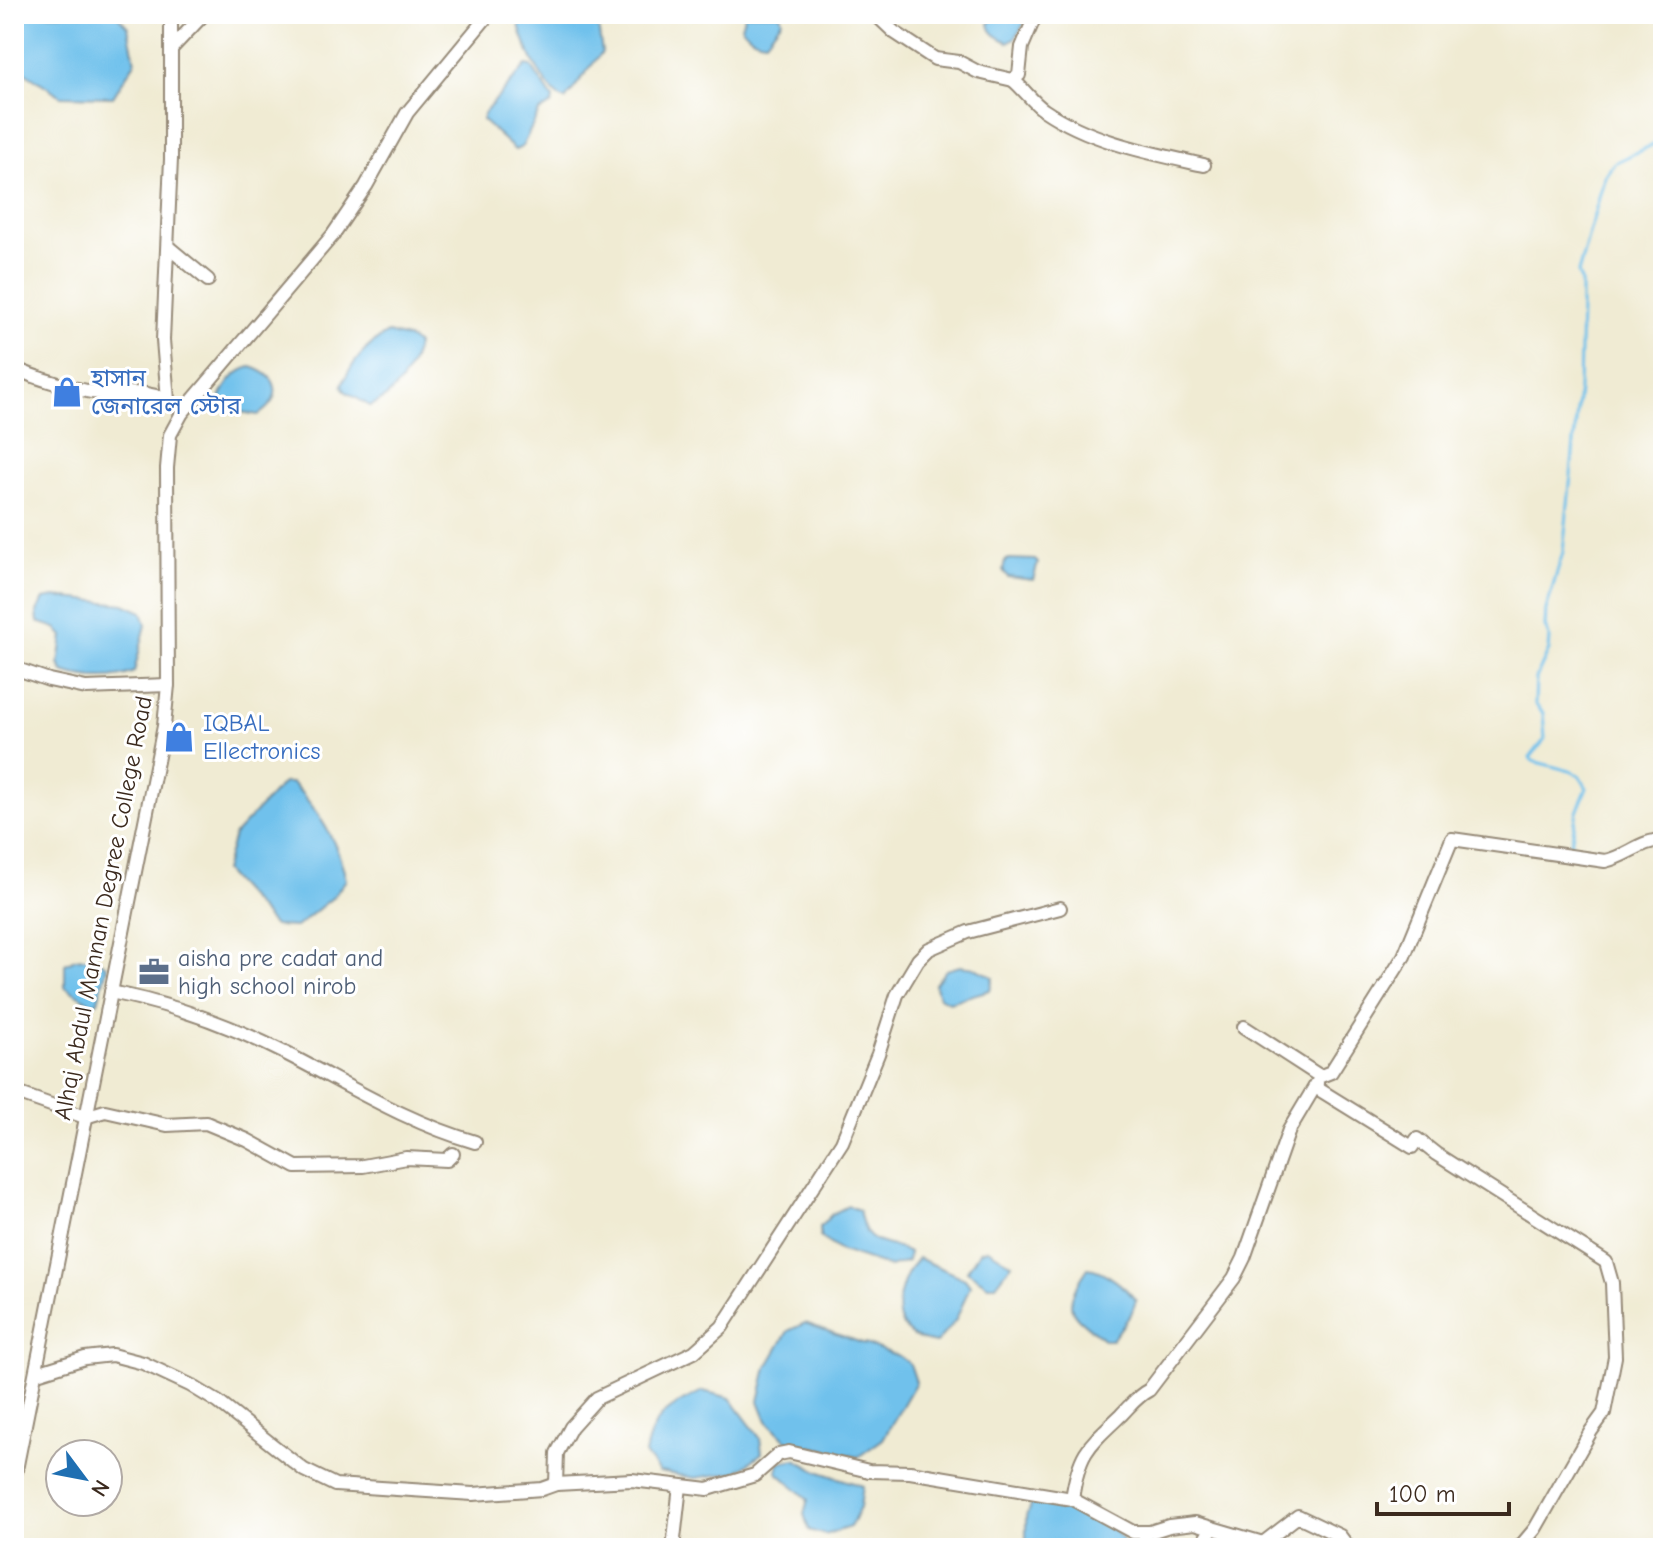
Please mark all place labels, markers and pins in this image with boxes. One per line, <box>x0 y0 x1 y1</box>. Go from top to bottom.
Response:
place label: হাসান জেনারেল স্টোর <box>90 364 241 420</box>
shop icon: হাসান জেনারেল স্টোর <box>50 375 84 409</box>
place label: IQBAL Ellectronics <box>203 709 321 765</box>
shop icon: IQBAL Ellectronics <box>162 720 196 754</box>
place label: aisha pre cadat and high school nirob <box>178 944 383 1000</box>
office icon: aisha pre cadat and high school nirob <box>137 955 171 989</box>

